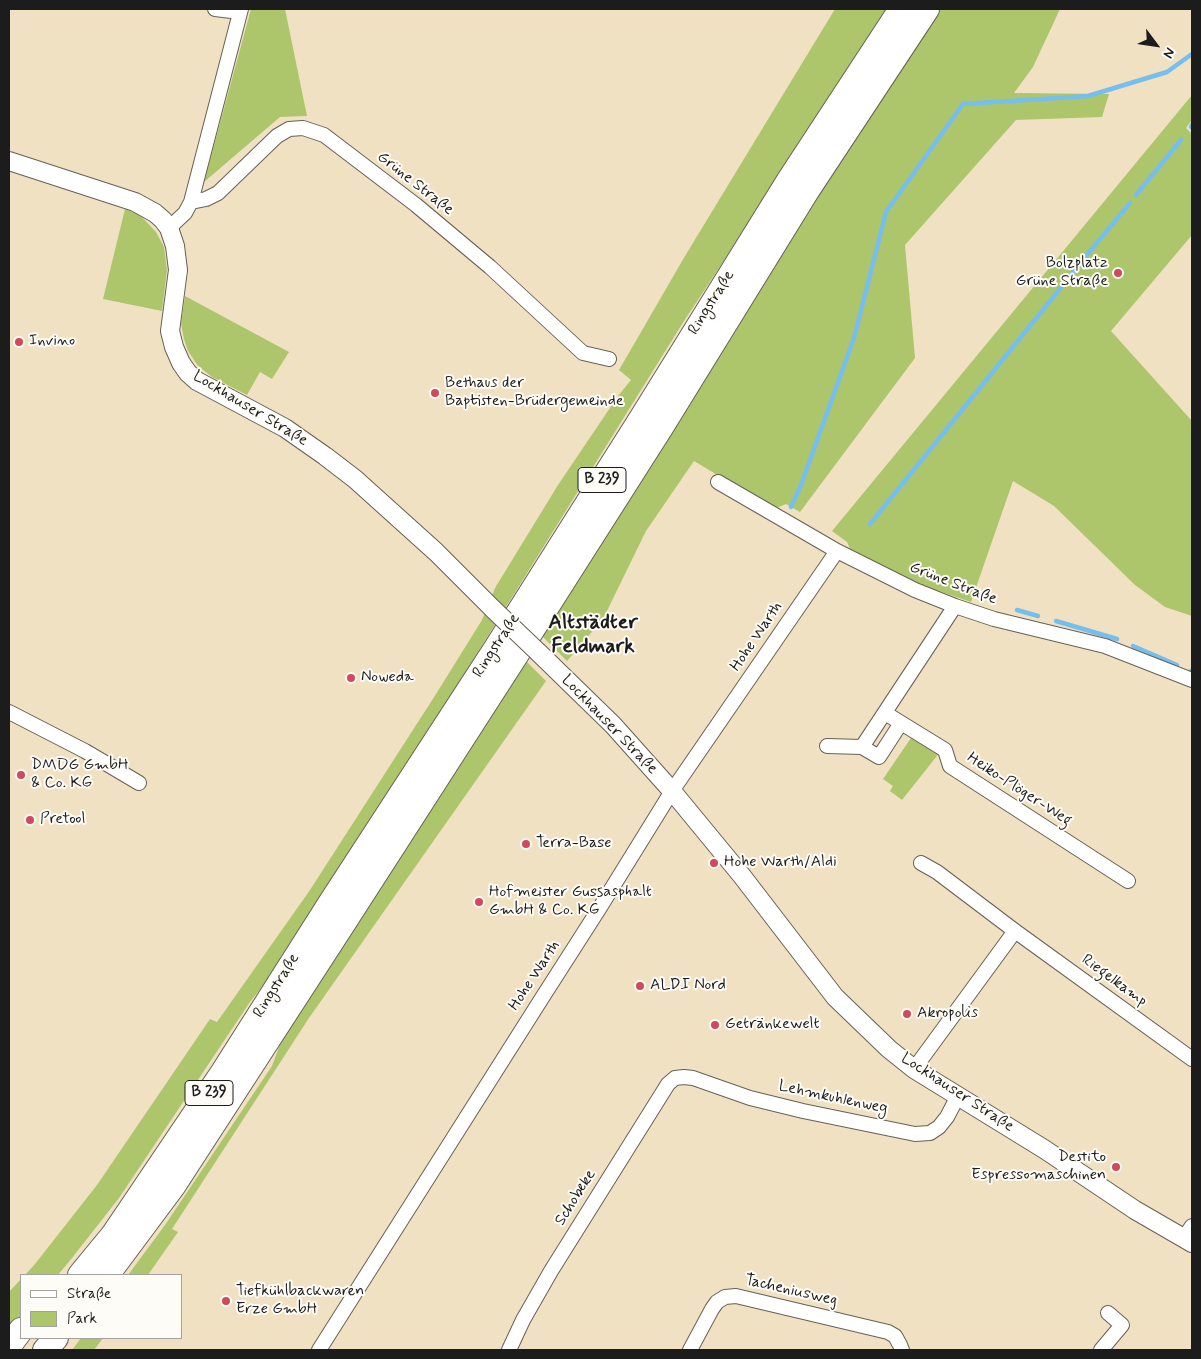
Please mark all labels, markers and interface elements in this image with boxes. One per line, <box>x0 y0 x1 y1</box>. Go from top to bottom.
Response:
north arrow <box>1131 20 1181 70</box>
text: N <box>1159 44 1179 61</box>
street label: Grüne Straße <box>373 148 457 220</box>
place label: Bolzplatz Grüne Straße <box>1016 254 1108 292</box>
street label: Ringstraße <box>685 267 739 339</box>
marker: Bolzplatz Grüne Straße <box>1112 267 1124 279</box>
place label: Invino <box>29 332 75 352</box>
marker: Invino <box>13 336 25 348</box>
street label: Lockhauser Straße <box>189 367 311 451</box>
place label: Bethaus der Baptisten-Brüdergemeinde <box>445 374 624 412</box>
marker: Bethaus der Baptisten-Brüdergemeinde <box>429 387 441 399</box>
road number: B 239 <box>578 468 626 492</box>
street label: Grüne Straße <box>907 559 999 609</box>
street label: Hohe Warth <box>727 599 787 675</box>
street label: Ringstraße <box>469 610 525 682</box>
district label: Altstädter Feldmark <box>548 611 638 661</box>
place label: Noweda <box>361 668 414 688</box>
street label: Lockhauser Straße <box>557 671 661 779</box>
marker: Noweda <box>345 672 357 684</box>
street label: Heiko-Plöger-Weg <box>963 749 1075 831</box>
place label: DMDG GmbH & Co. KG <box>31 756 128 794</box>
marker: DMDG GmbH & Co. KG <box>15 769 27 781</box>
place label: Pretool <box>40 810 85 830</box>
marker: Pretool <box>24 814 36 826</box>
place label: Terra-Base <box>536 834 612 854</box>
marker: Terra-Base <box>520 838 532 850</box>
place label: Hohe Warth/Aldi <box>724 853 837 873</box>
marker: Hohe Warth/Aldi <box>708 857 720 869</box>
place label: Hofmeister Gussasphalt GmbH & Co. KG <box>489 883 652 921</box>
marker: Hofmeister Gussasphalt GmbH & Co. KG <box>473 896 485 908</box>
street label: Hohe Warth <box>505 937 565 1015</box>
street label: Ringstraße <box>250 950 304 1022</box>
street label: Riegelkamp <box>1077 951 1151 1011</box>
place label: ALDI Nord <box>650 976 726 996</box>
marker: ALDI Nord <box>634 980 646 992</box>
place label: Akropolis <box>917 1004 978 1024</box>
marker: Akropolis <box>901 1008 913 1020</box>
place label: Getränkewelt <box>725 1015 820 1035</box>
marker: Getränkewelt <box>709 1019 721 1031</box>
street label: Lockhauser Straße <box>897 1049 1017 1137</box>
street label: Lehmkuhlenweg <box>777 1077 889 1119</box>
road number: B 239 <box>185 1080 233 1106</box>
place label: Destito Espressomaschinen <box>971 1148 1106 1186</box>
marker: Destito Espressomaschinen <box>1110 1161 1122 1173</box>
street label: Schobeke <box>551 1167 601 1229</box>
street label: Tacheniusweg <box>743 1271 839 1311</box>
legend <box>20 1274 182 1339</box>
place label: Tiefkühlbackwaren Erze GmbH <box>236 1282 364 1320</box>
text: Straße <box>67 1284 111 1304</box>
marker: Tiefkühlbackwaren Erze GmbH <box>220 1295 232 1307</box>
text: Park <box>67 1309 97 1329</box>

